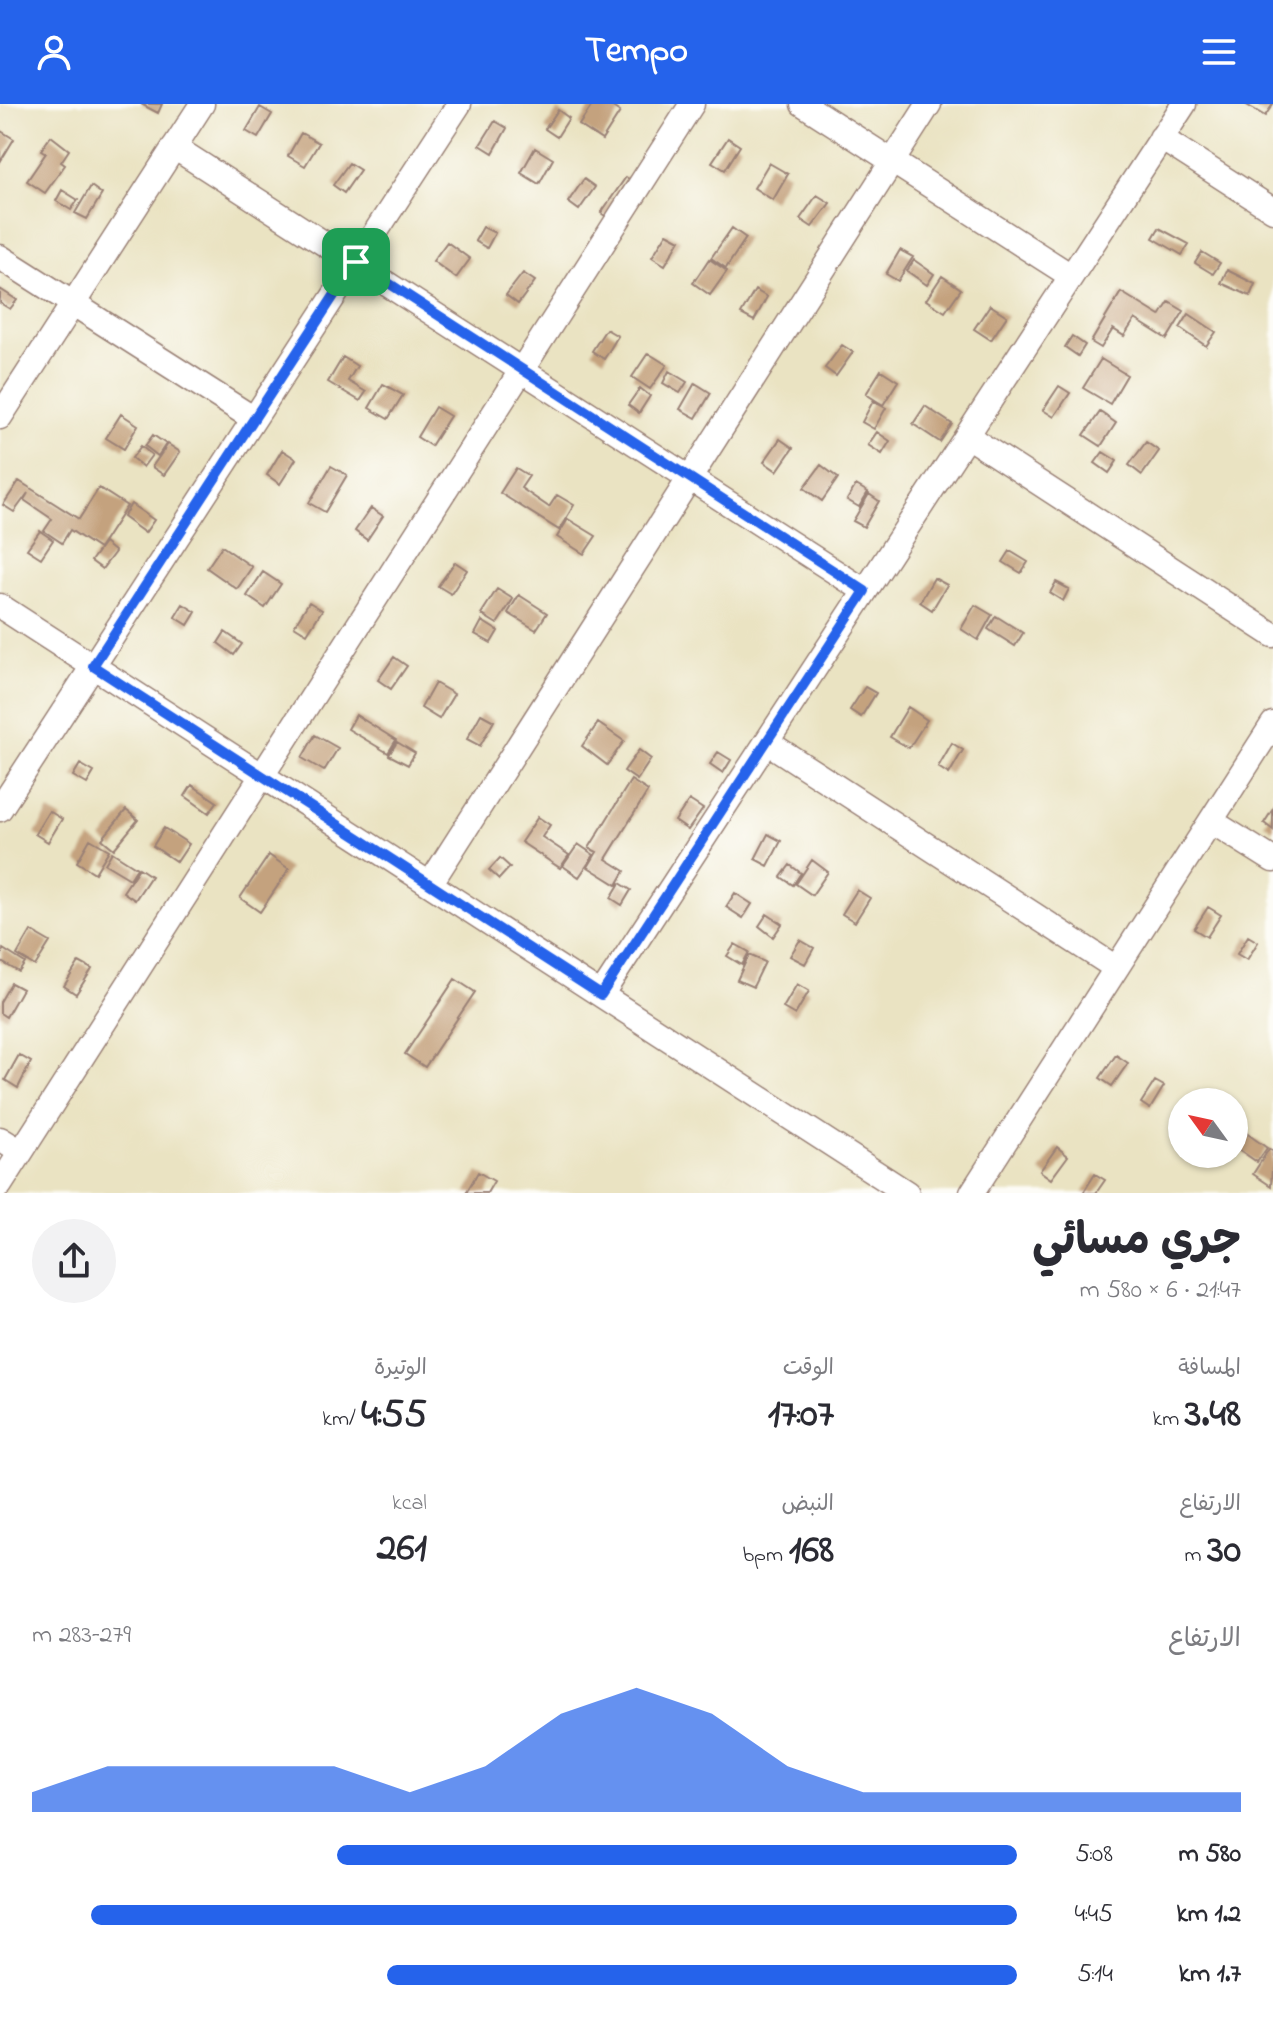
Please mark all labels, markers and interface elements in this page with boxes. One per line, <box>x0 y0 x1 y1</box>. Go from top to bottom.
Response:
text: Tempo <box>585 26 688 79</box>
icon: person <box>32 30 76 74</box>
icon: menu <box>1197 30 1241 74</box>
pin <box>322 228 390 296</box>
icon: arrive <box>334 240 378 284</box>
north arrow <box>1168 1088 1248 1168</box>
map controls <box>1168 1088 1248 1168</box>
text: جري مسائي <box>1032 1210 1241 1274</box>
button: share <box>32 1219 116 1303</box>
text: 21:47 · 6 × 580 m <box>1080 1272 1241 1310</box>
text: الوتيرة <box>374 1353 427 1385</box>
text: الوقت <box>783 1353 834 1385</box>
text: المسافة <box>1178 1353 1241 1385</box>
text: 4:55 <box>361 1386 427 1445</box>
text: 17:07 <box>768 1386 834 1445</box>
text: 3.48 <box>1185 1386 1241 1445</box>
text: /km <box>322 1404 361 1436</box>
text: km <box>1153 1404 1185 1436</box>
text: kcal <box>392 1488 427 1520</box>
text: النبض <box>781 1489 834 1521</box>
text: الارتفاع <box>1179 1489 1241 1521</box>
text: 261 <box>377 1520 427 1579</box>
text: 168 <box>789 1522 834 1581</box>
text: 30 <box>1207 1522 1241 1581</box>
text: bpm <box>743 1540 789 1572</box>
text: m <box>1185 1540 1207 1572</box>
text: 279–283 m <box>32 1617 131 1655</box>
text: الارتفاع <box>1168 1621 1241 1659</box>
text: 5:08 <box>1075 1836 1113 1874</box>
text: 580 m <box>1178 1836 1241 1874</box>
text: 4:45 <box>1074 1896 1113 1934</box>
text: 1.2 km <box>1176 1896 1241 1934</box>
text: 5:14 <box>1077 1956 1113 1994</box>
text: 1.7 km <box>1179 1956 1241 1994</box>

